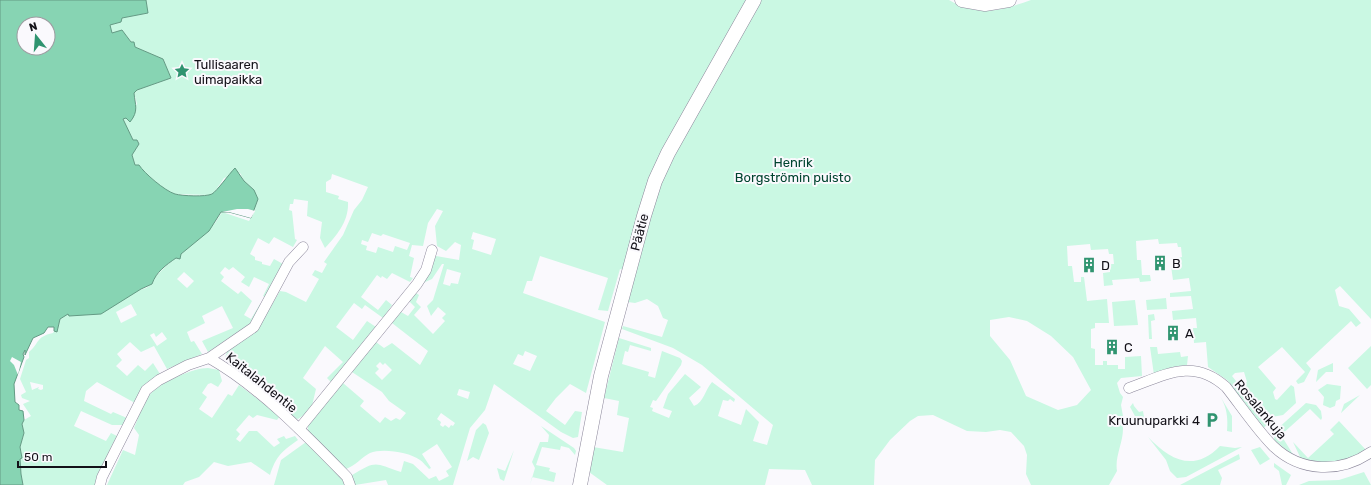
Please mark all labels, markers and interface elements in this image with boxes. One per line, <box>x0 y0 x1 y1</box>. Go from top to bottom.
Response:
north arrow <box>16 16 56 56</box>
text: N <box>28 20 39 34</box>
place label: Tullisaaren uimapaikka <box>194 57 262 87</box>
place icon: Tullisaaren uimapaikka <box>173 62 191 80</box>
park label: Henrik Borgströmin puisto <box>735 155 851 186</box>
street label: Päätie <box>627 212 652 252</box>
building icon: B <box>1151 254 1169 272</box>
building icon: D <box>1080 256 1098 274</box>
place label: B <box>1172 256 1181 271</box>
place label: D <box>1101 258 1110 273</box>
building icon: A <box>1164 324 1182 342</box>
place label: A <box>1185 326 1194 341</box>
building icon: C <box>1103 338 1121 356</box>
place label: C <box>1124 340 1133 355</box>
street label: Kaitalahdentie <box>223 349 300 416</box>
street label: Rosalankuja <box>1231 377 1290 442</box>
parking icon: Kruunuparkki 4 <box>1203 411 1221 429</box>
place label: Kruunuparkki 4 <box>1108 413 1200 428</box>
scale bar <box>18 443 106 469</box>
text: 50 m <box>24 450 52 464</box>

